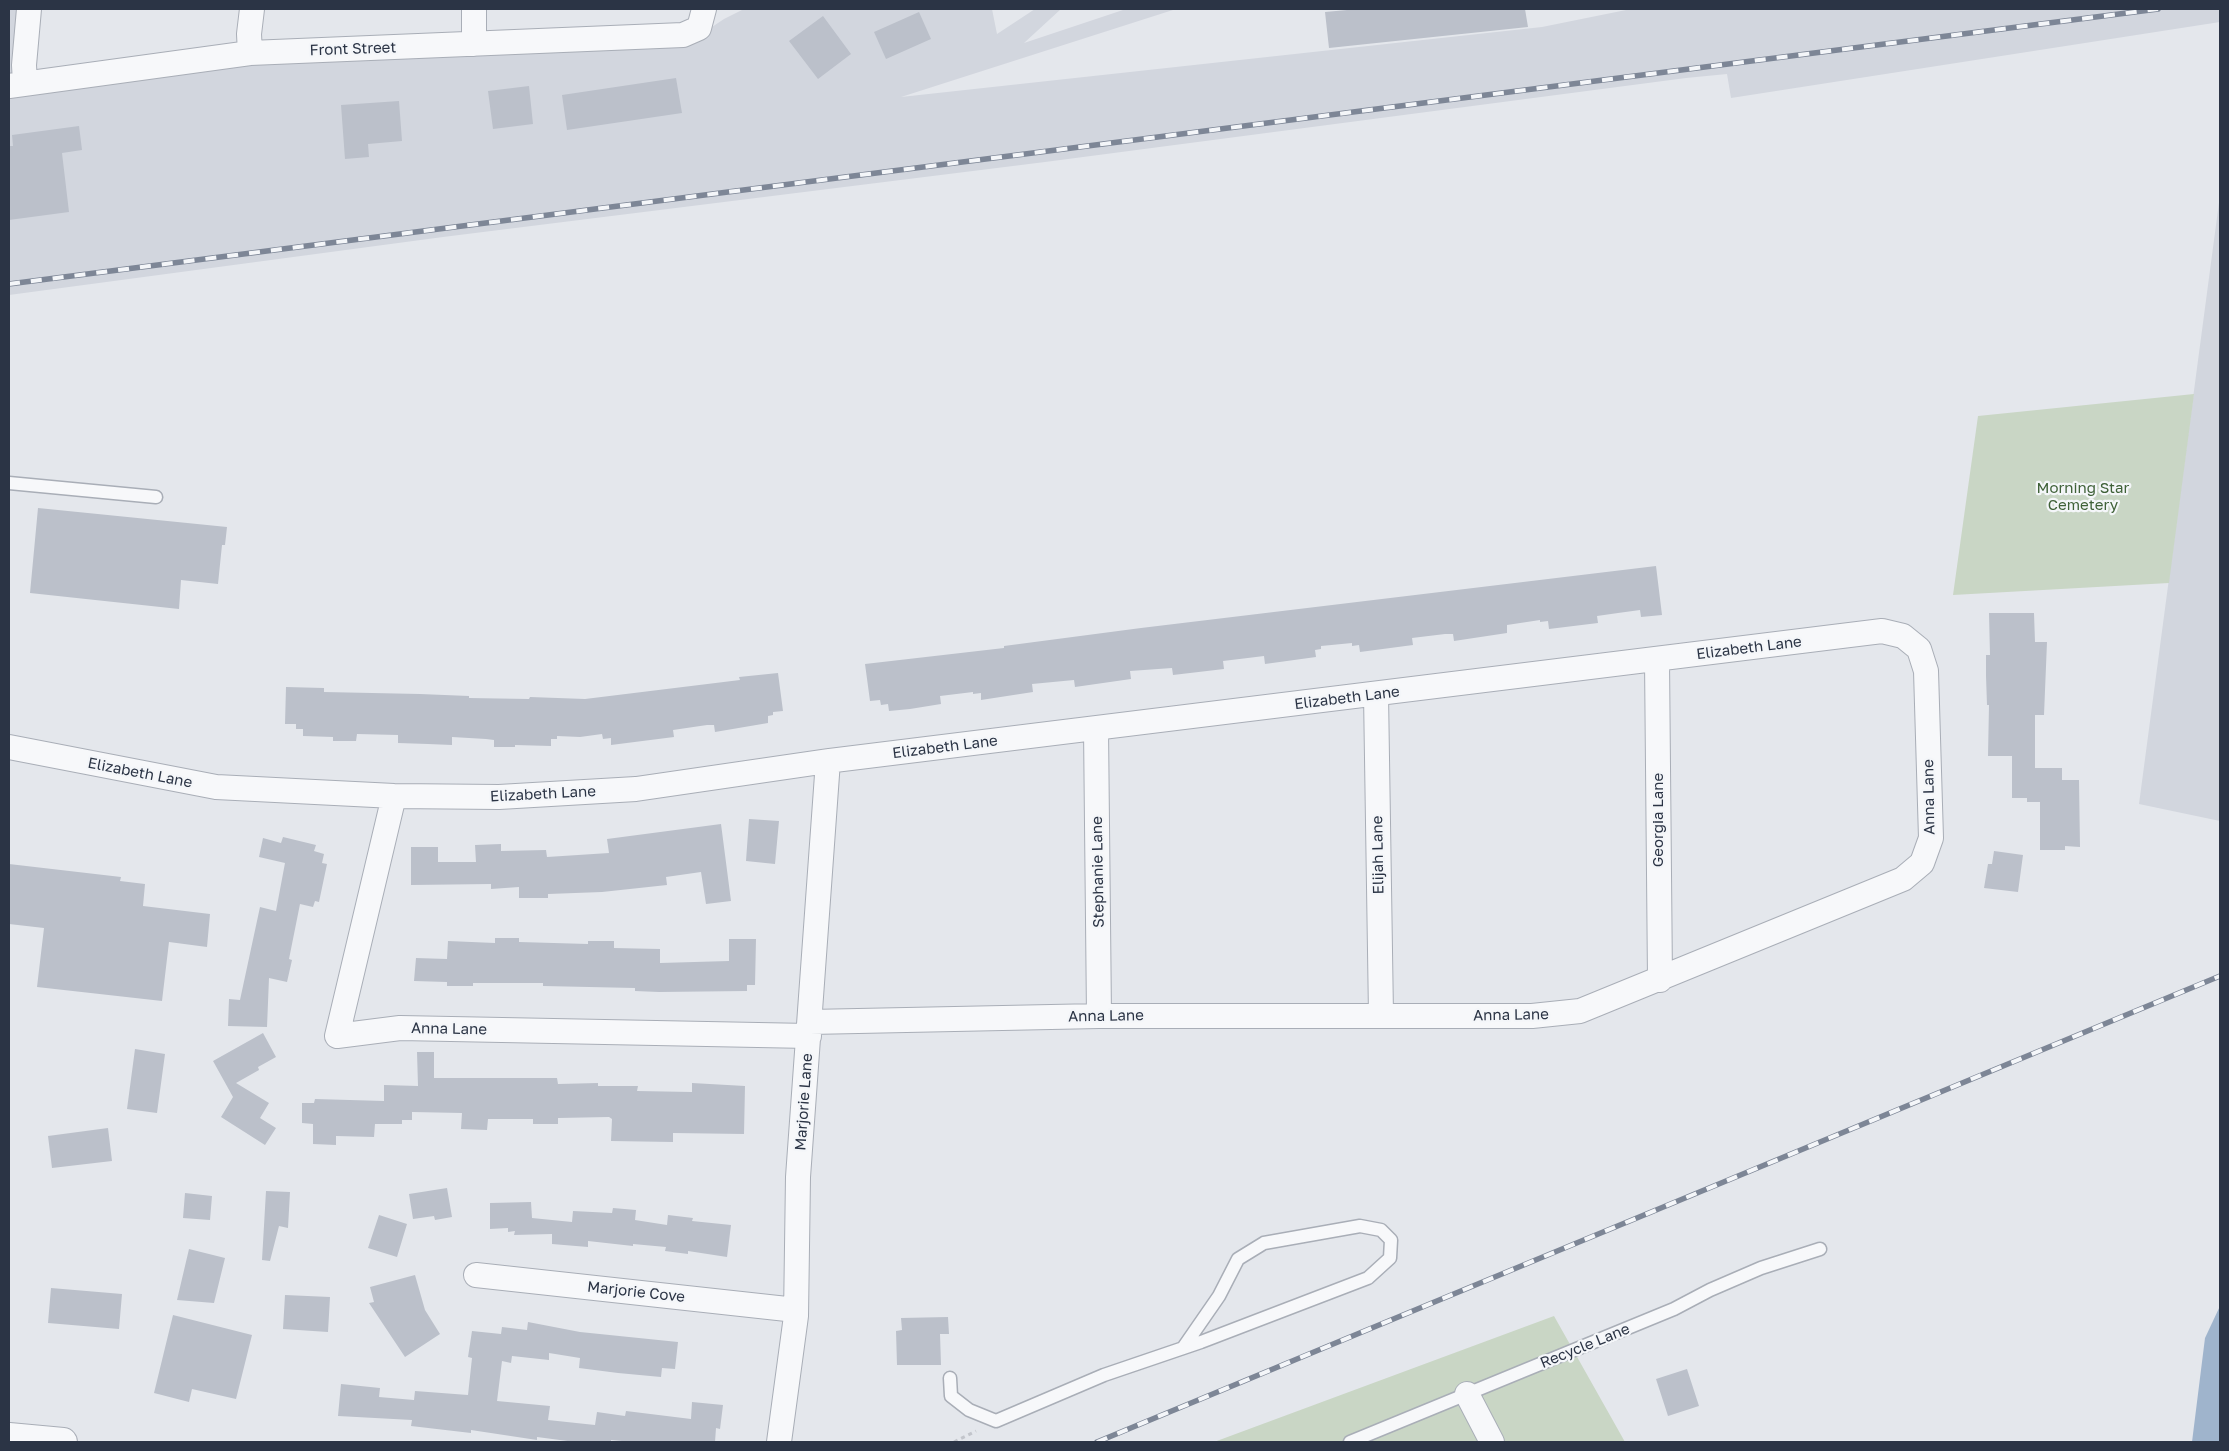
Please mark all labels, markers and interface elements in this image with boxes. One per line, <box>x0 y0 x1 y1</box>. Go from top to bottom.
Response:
street label: Front Street <box>309 38 397 60</box>
park label: Morning Star Cemetery <box>2037 479 2129 514</box>
street label: Elizabeth Lane <box>1695 633 1803 663</box>
street label: Elizabeth Lane <box>1293 683 1401 713</box>
street label: Elizabeth Lane <box>891 732 999 762</box>
street label: Elizabeth Lane <box>86 754 194 792</box>
street label: Anna Lane <box>1919 759 1939 835</box>
street label: Georgia Lane <box>1649 773 1667 867</box>
street label: Elizabeth Lane <box>490 782 596 806</box>
street label: Stephanie Lane <box>1088 816 1108 928</box>
street label: Elijah Lane <box>1368 816 1388 894</box>
street label: Anna Lane <box>1473 1005 1549 1025</box>
street label: Anna Lane <box>1068 1006 1144 1026</box>
street label: Anna Lane <box>411 1019 487 1039</box>
street label: Marjorie Lane <box>792 1053 816 1151</box>
street label: Marjorie Cove <box>586 1278 686 1306</box>
street label: Recycle Lane <box>1538 1320 1632 1372</box>

